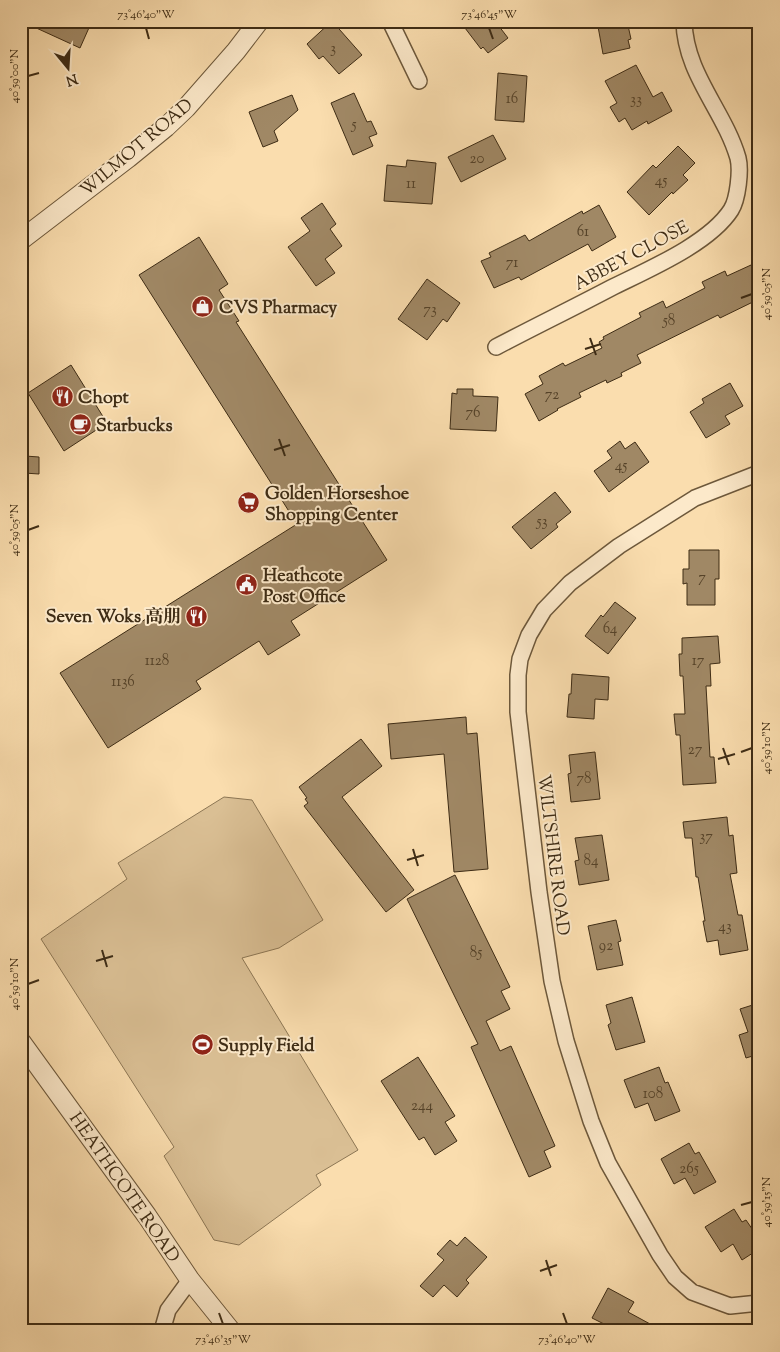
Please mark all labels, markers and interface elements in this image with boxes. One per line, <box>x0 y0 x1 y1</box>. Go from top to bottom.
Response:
text: 73°46'40"W <box>117 6 175 24</box>
text: 73°46'45"W <box>461 6 517 24</box>
house number: 3 <box>330 39 336 60</box>
north arrow <box>42 42 92 92</box>
text: 40°59'00"N <box>6 48 24 103</box>
text: N <box>63 67 80 90</box>
house number: 16 <box>506 89 518 110</box>
house number: 33 <box>630 90 642 111</box>
street label: WILMOT ROAD <box>75 93 199 204</box>
house number: 5 <box>350 115 357 136</box>
house number: 20 <box>470 149 485 170</box>
house number: 45 <box>655 171 667 192</box>
house number: 11 <box>406 174 416 195</box>
street label: ABBEY CLOSE <box>570 215 694 298</box>
house number: 61 <box>577 222 589 243</box>
house number: 71 <box>506 253 518 274</box>
text: 40°59'05"N <box>758 267 776 320</box>
shop icon: CVS Pharmacy <box>191 295 215 319</box>
place label: CVS Pharmacy <box>219 296 337 322</box>
house number: 73 <box>423 300 437 321</box>
house number: 58 <box>662 311 675 332</box>
restaurant icon: Chopt <box>50 385 74 409</box>
house number: 72 <box>545 385 559 406</box>
place label: Chopt <box>78 386 129 412</box>
house number: 76 <box>466 403 480 424</box>
cafe icon: Starbucks <box>68 413 92 437</box>
place label: Starbucks <box>96 414 173 440</box>
house number: 45 <box>615 456 627 477</box>
place label: Golden Horseshoe Shopping Center <box>265 482 410 529</box>
supermarket icon: Golden Horseshoe Shopping Center <box>237 491 261 515</box>
text: 40°59'05"N <box>6 503 24 556</box>
house number: 53 <box>535 512 548 533</box>
place label: Heathcote Post Office <box>263 564 346 611</box>
house number: 7 <box>698 568 706 589</box>
public building icon: Heathcote Post Office <box>235 573 259 597</box>
restaurant icon: Seven Woks 高朋 <box>185 604 209 628</box>
place label: Seven Woks 高朋 <box>46 605 181 631</box>
house number: 64 <box>603 619 618 640</box>
house number: 1128 <box>145 651 169 672</box>
house number: 17 <box>692 651 705 672</box>
house number: 1136 <box>111 672 135 693</box>
text: 40°59'10"N <box>758 721 776 774</box>
house number: 27 <box>688 740 703 761</box>
house number: 78 <box>576 769 592 790</box>
street label: WILTSHIRE ROAD <box>529 773 575 937</box>
house number: 37 <box>699 827 713 848</box>
house number: 84 <box>584 851 599 872</box>
house number: 43 <box>718 917 732 938</box>
house number: 92 <box>599 936 613 957</box>
house number: 85 <box>470 943 482 964</box>
text: 40°59'10"N <box>6 957 24 1010</box>
sports icon: Supply Field <box>190 1033 214 1057</box>
place label: Supply Field <box>218 1034 315 1060</box>
house number: 108 <box>643 1084 663 1105</box>
house number: 244 <box>411 1096 434 1117</box>
street label: HEATHCOTE ROAD <box>62 1108 185 1269</box>
house number: 265 <box>679 1159 699 1180</box>
text: 40°59'15"N <box>758 1176 776 1227</box>
text: 73°46'35"W <box>195 1331 251 1349</box>
text: 73°46'40"W <box>538 1331 596 1349</box>

